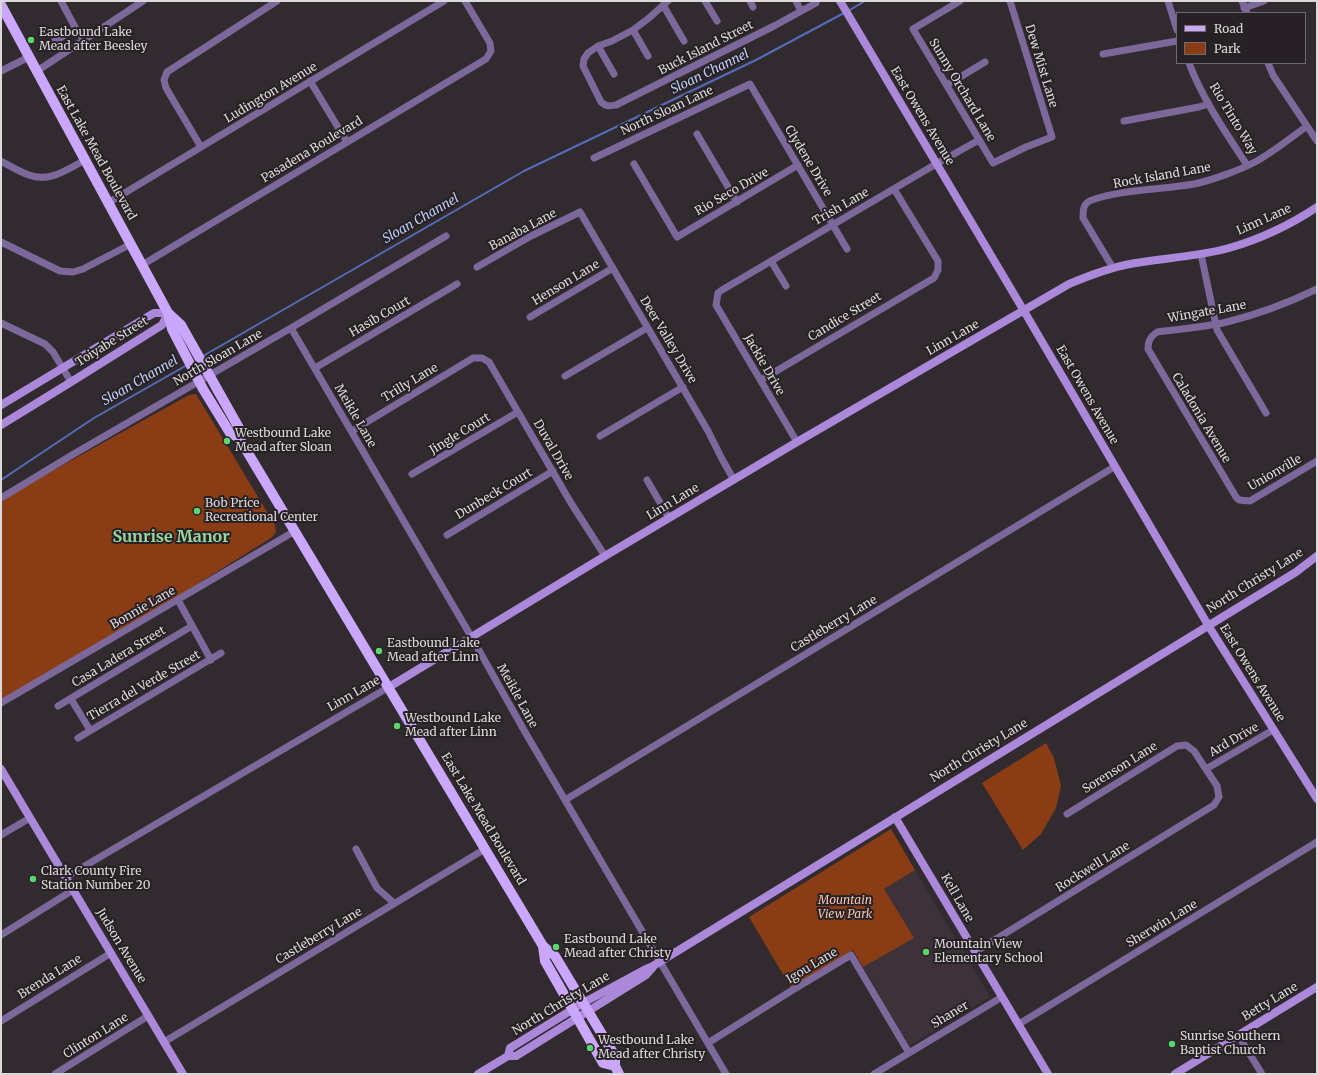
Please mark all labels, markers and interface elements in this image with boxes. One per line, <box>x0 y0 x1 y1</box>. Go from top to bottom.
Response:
legend <box>1176 12 1306 64</box>
street label: Buck Island Street <box>656 18 756 78</box>
text: Road <box>1214 21 1243 36</box>
street label: Dew Mist Lane <box>1022 23 1060 109</box>
place label: Eastbound Lake Mead after Beesley <box>39 26 148 54</box>
marker: Eastbound Lake Mead after Beesley <box>26 35 36 45</box>
street label: Sunny Orchard Lane <box>926 36 998 144</box>
text: Park <box>1214 41 1241 56</box>
water label: Sloan Channel <box>668 46 752 98</box>
street label: Ludington Avenue <box>222 60 320 126</box>
street label: East Owens Avenue <box>887 64 957 168</box>
street label: Rio Tinto Way <box>1206 81 1260 157</box>
street label: East Lake Mead Boulevard <box>53 83 139 223</box>
street label: North Sloan Lane <box>618 83 716 139</box>
street label: Pasadena Boulevard <box>259 114 365 186</box>
street label: Clydene Drive <box>781 123 835 199</box>
street label: Rock Island Lane <box>1112 160 1212 192</box>
street label: Rio Seco Drive <box>693 165 771 219</box>
street label: Trish Lane <box>810 185 872 229</box>
water label: Sloan Channel <box>380 191 462 247</box>
street label: Linn Lane <box>1234 202 1294 238</box>
street label: Banaba Lane <box>487 206 559 254</box>
street label: Henson Lane <box>530 257 602 309</box>
street label: Candice Street <box>806 290 884 344</box>
street label: Hasib Court <box>347 294 413 340</box>
street label: Deer Valley Drive <box>636 294 700 386</box>
street label: Wingate Lane <box>1167 298 1247 326</box>
street label: Toiyabe Street <box>73 314 151 370</box>
street label: Linn Lane <box>924 317 982 359</box>
street label: North Sloan Lane <box>171 327 265 389</box>
street label: Jackie Drive <box>741 332 787 398</box>
street label: East Owens Avenue <box>1053 343 1121 447</box>
water label: Sloan Channel <box>99 353 181 409</box>
street label: Trilly Lane <box>379 361 441 405</box>
street label: Caladonia Avenue <box>1169 371 1233 465</box>
street label: Meikle Lane <box>331 382 379 450</box>
street label: Jingle Court <box>427 410 493 458</box>
street label: Duval Drive <box>530 417 576 483</box>
place label: Westbound Lake Mead after Sloan <box>235 427 332 455</box>
marker: Westbound Lake Mead after Sloan <box>222 436 232 446</box>
street label: Unionville <box>1246 452 1304 494</box>
street label: Dunbeck Court <box>453 465 535 523</box>
street label: Linn Lane <box>644 481 702 523</box>
place label: Bob Price Recreational Center <box>205 497 318 525</box>
marker: Bob Price Recreational Center <box>192 506 202 516</box>
district label: Sunrise Manor <box>112 527 230 547</box>
street label: North Christy Lane <box>1204 546 1306 616</box>
street label: Bonnie Lane <box>108 584 178 632</box>
street label: Castleberry Lane <box>788 593 880 655</box>
street label: East Owens Avenue <box>1216 622 1288 724</box>
street label: Casa Ladera Street <box>70 623 168 691</box>
place label: Eastbound Lake Mead after Linn <box>387 637 480 665</box>
marker: Eastbound Lake Mead after Linn <box>374 646 384 656</box>
street label: Tierra del Verde Street <box>85 648 203 724</box>
street label: Meikle Lane <box>494 662 540 730</box>
street label: Linn Lane <box>325 673 383 715</box>
place label: Westbound Lake Mead after Linn <box>405 712 501 740</box>
street label: North Christy Lane <box>928 716 1030 786</box>
street label: Ard Drive <box>1207 720 1261 760</box>
marker: Westbound Lake Mead after Linn <box>392 721 402 731</box>
street label: Sorenson Lane <box>1080 739 1160 797</box>
street label: East Lake Mead Boulevard <box>438 750 528 888</box>
street label: Rockwell Lane <box>1053 839 1133 895</box>
place label: Clark County Fire Station Number 20 <box>41 865 150 893</box>
street label: Kell Lane <box>937 871 977 925</box>
marker: Clark County Fire Station Number 20 <box>28 874 38 884</box>
park label: Mountain View Park <box>818 894 872 922</box>
street label: Sherwin Lane <box>1124 897 1200 951</box>
street label: Castleberry Lane <box>273 905 365 967</box>
street label: Judson Avenue <box>93 906 149 986</box>
place label: Eastbound Lake Mead after Christy <box>564 933 671 961</box>
place label: Mountain View Elementary School <box>934 938 1043 966</box>
marker: Eastbound Lake Mead after Christy <box>551 942 561 952</box>
street label: Igou Lane <box>784 945 840 987</box>
marker: Mountain View Elementary School <box>921 947 931 957</box>
street label: Brenda Lane <box>15 952 85 1002</box>
street label: North Christy Lane <box>510 969 612 1039</box>
street label: Betty Lane <box>1240 980 1300 1024</box>
street label: Shaner <box>929 998 971 1032</box>
street label: Clinton Lane <box>61 1010 131 1062</box>
place label: Sunrise Southern Baptist Church <box>1180 1030 1281 1058</box>
place label: Westbound Lake Mead after Christy <box>598 1034 705 1062</box>
marker: Sunrise Southern Baptist Church <box>1167 1039 1177 1049</box>
marker: Westbound Lake Mead after Christy <box>585 1043 595 1053</box>

